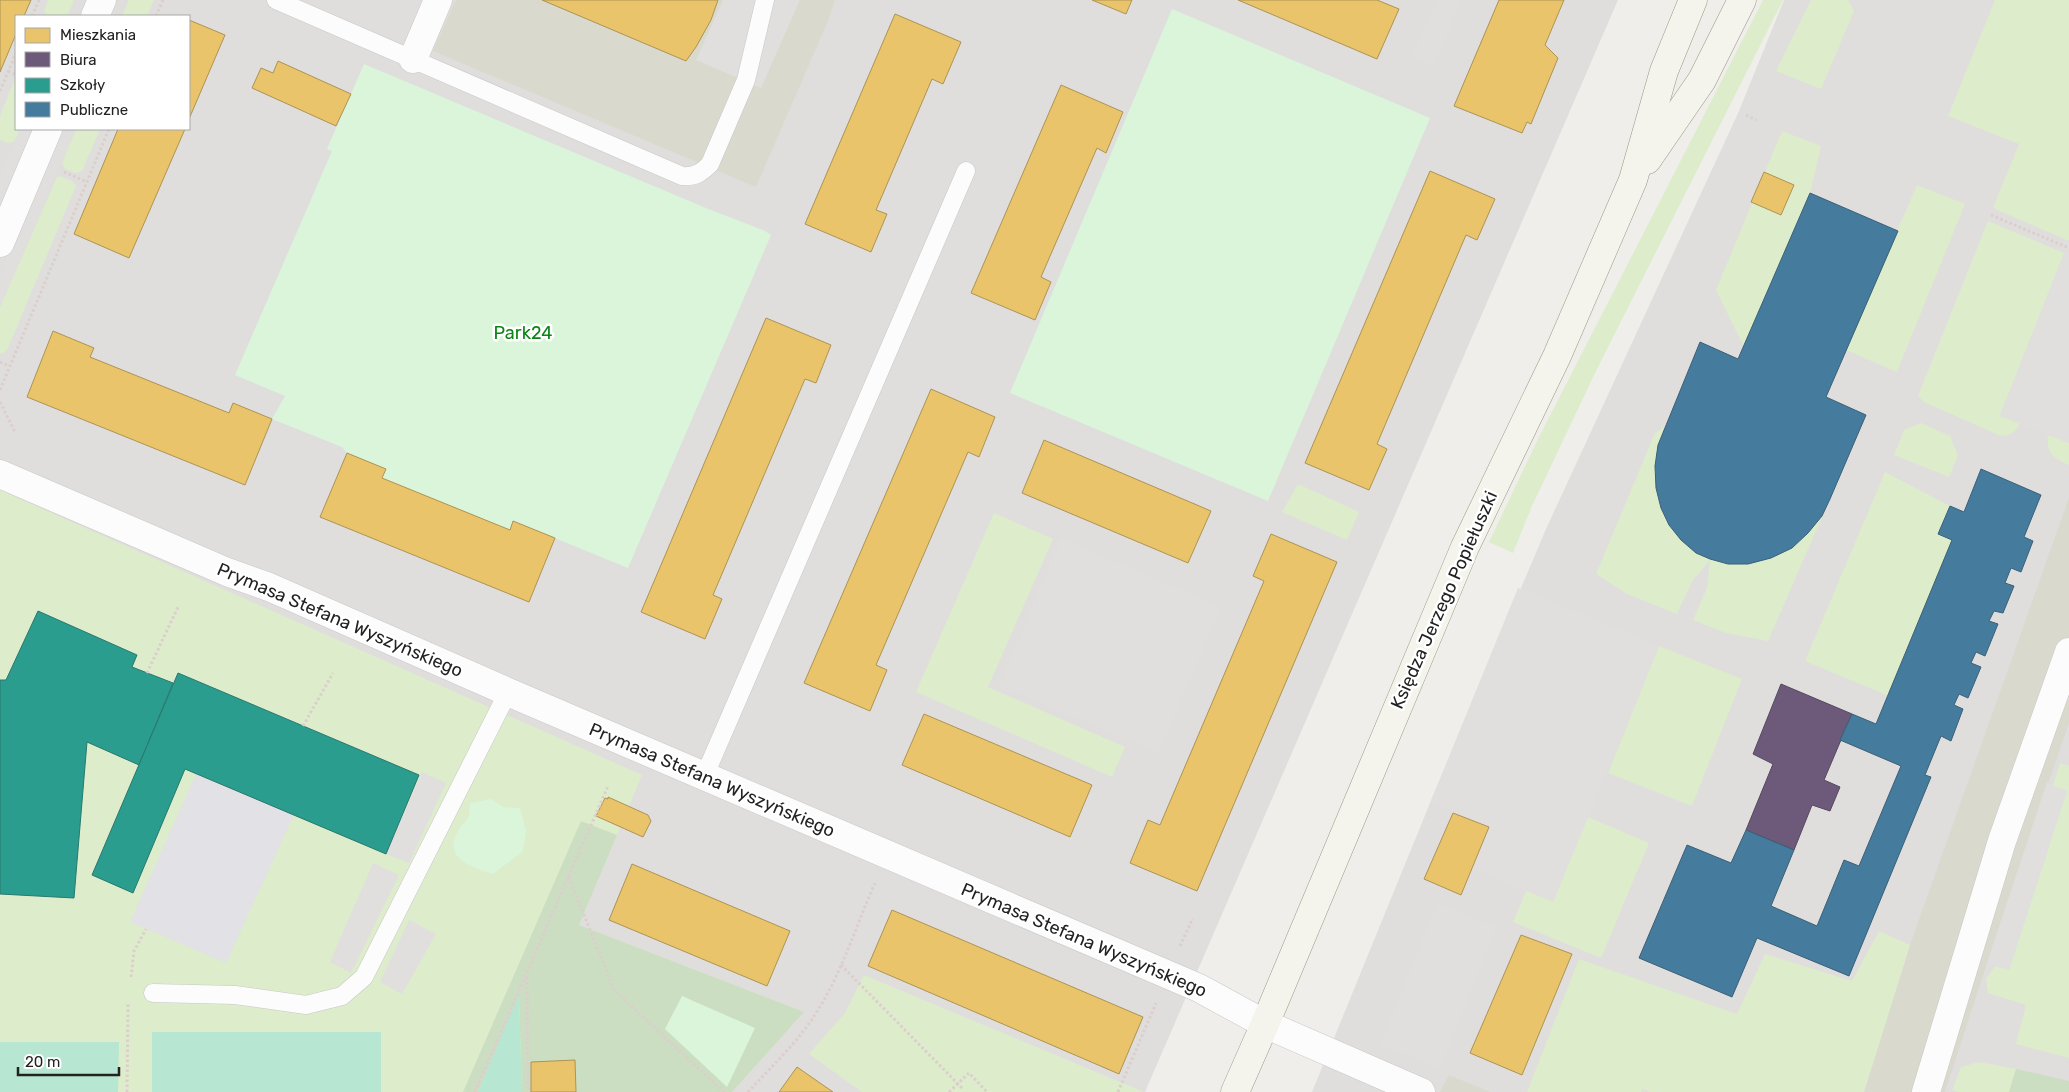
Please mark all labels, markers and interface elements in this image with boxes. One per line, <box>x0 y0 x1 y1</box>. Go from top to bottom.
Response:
legend <box>15 15 190 130</box>
text: Mieszkania <box>60 26 136 44</box>
text: Biura <box>60 51 97 69</box>
text: Szkoły <box>60 76 105 94</box>
text: Publiczne <box>60 101 128 119</box>
park label: Park24 <box>493 322 553 344</box>
street label: Księdza Jerzego Popiełuszki <box>1386 488 1502 712</box>
street label: Prymasa Stefana Wyszyńskiego <box>214 558 466 682</box>
street label: Prymasa Stefana Wyszyńskiego <box>586 718 838 842</box>
street label: Prymasa Stefana Wyszyńskiego <box>958 878 1210 1002</box>
scale bar <box>18 1044 119 1076</box>
text: 20 m <box>25 1053 60 1071</box>

